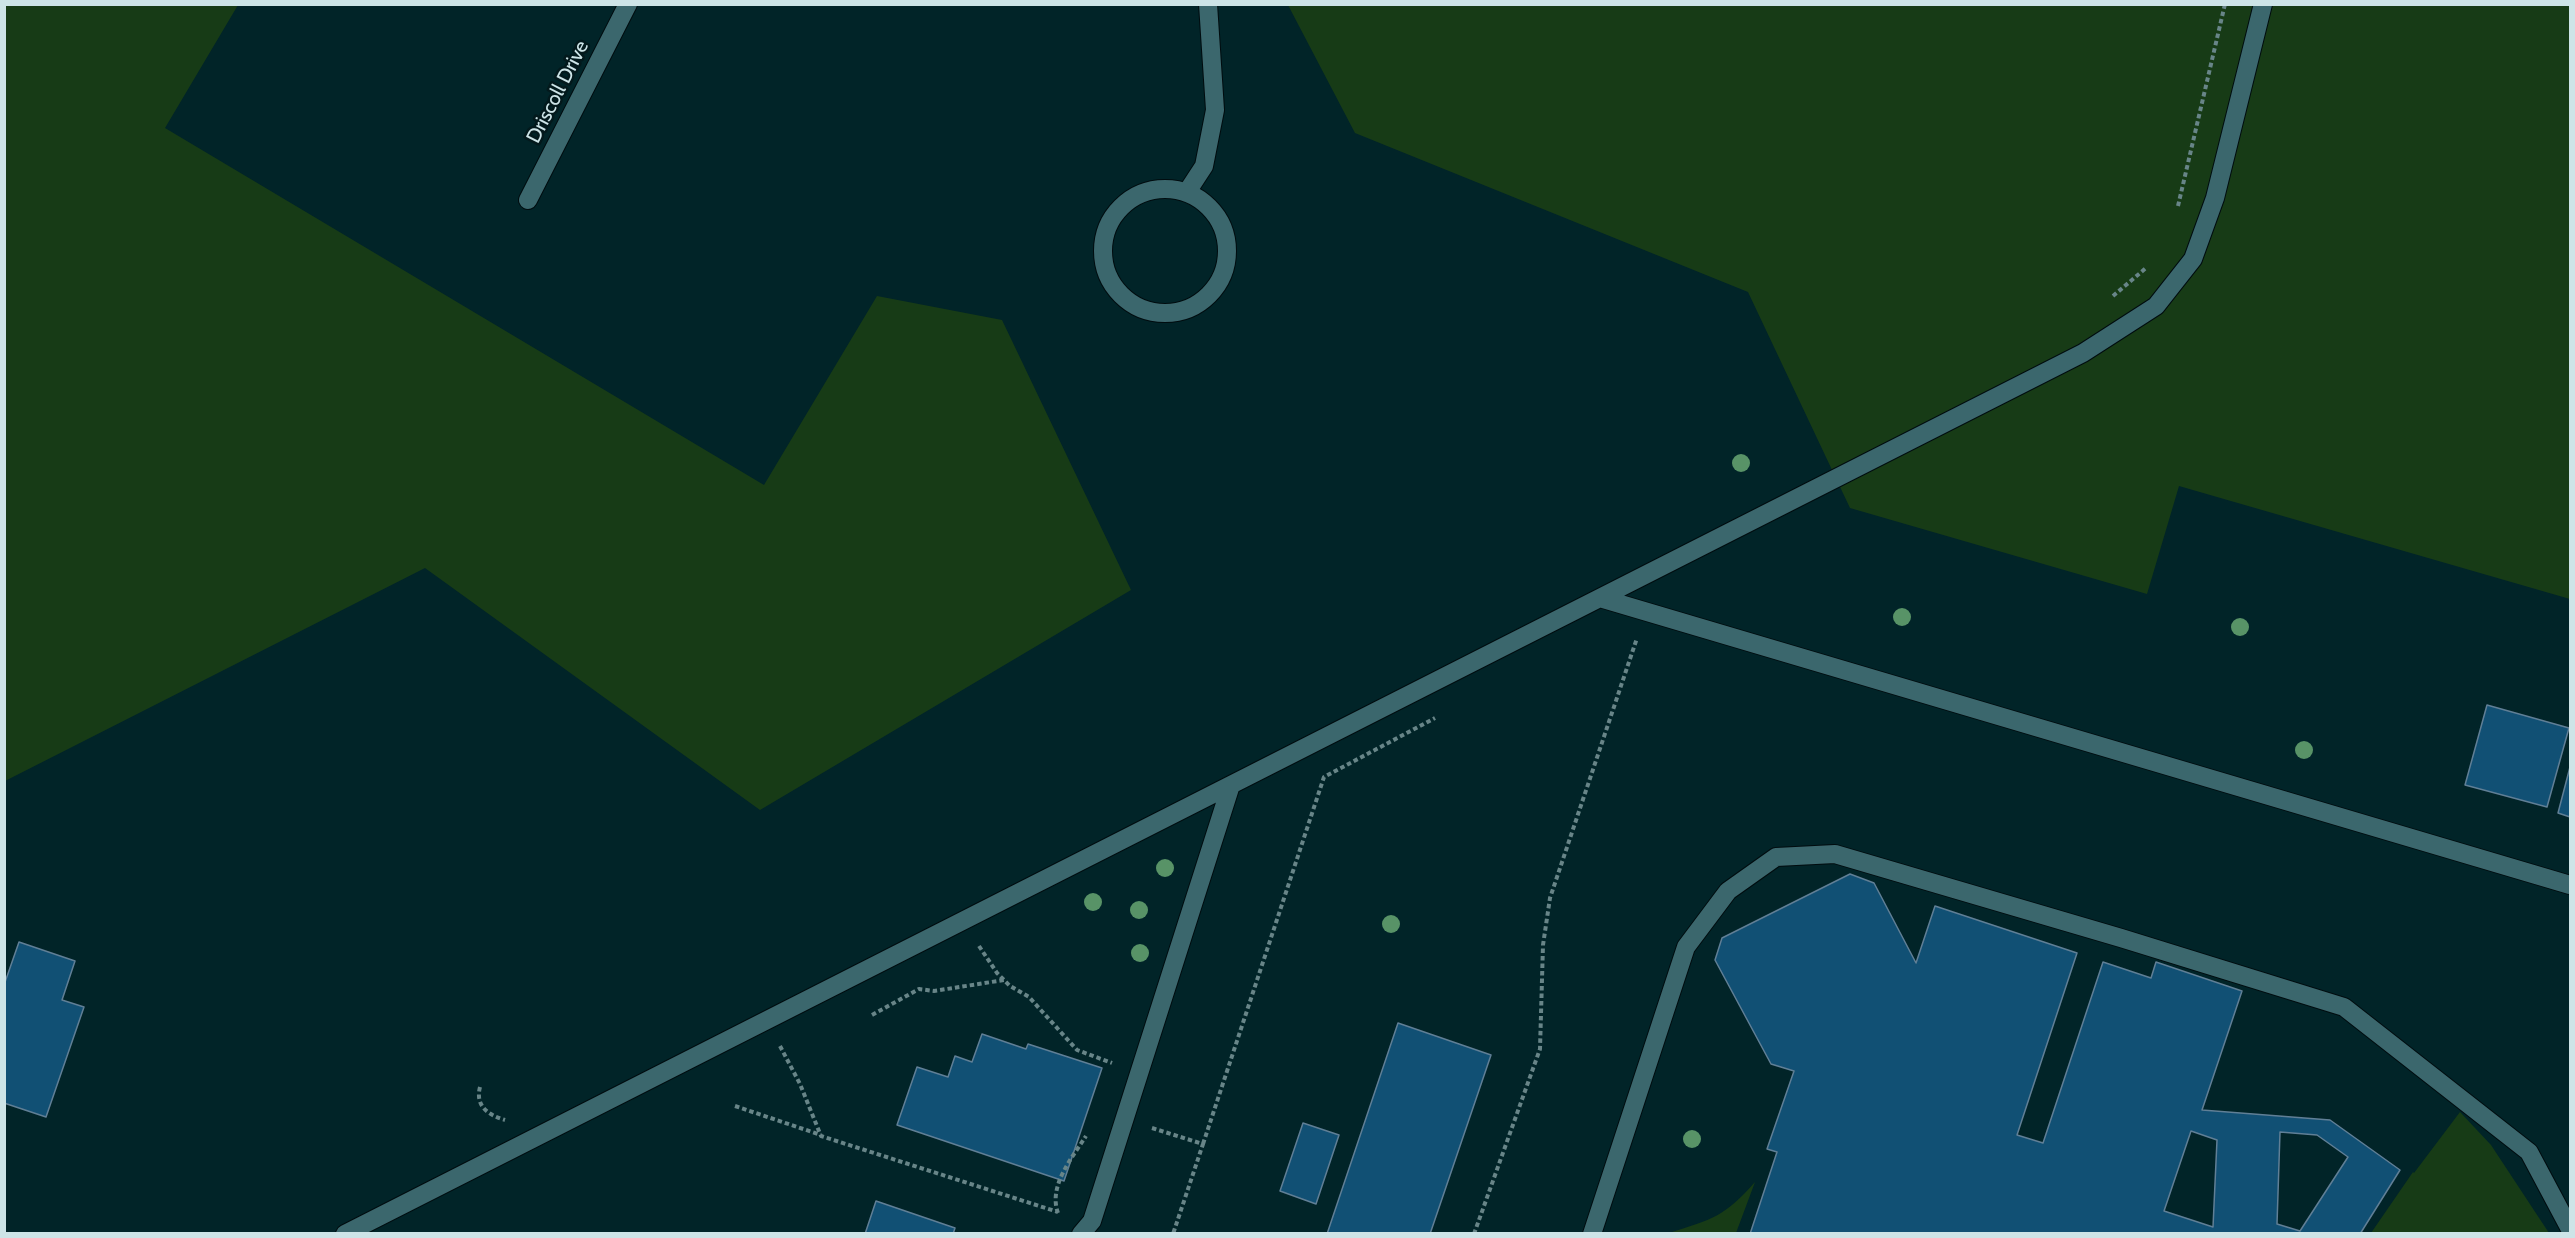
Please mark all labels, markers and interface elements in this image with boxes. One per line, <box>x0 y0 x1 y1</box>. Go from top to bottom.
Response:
street label: Driscoll Drive <box>522 37 594 147</box>

